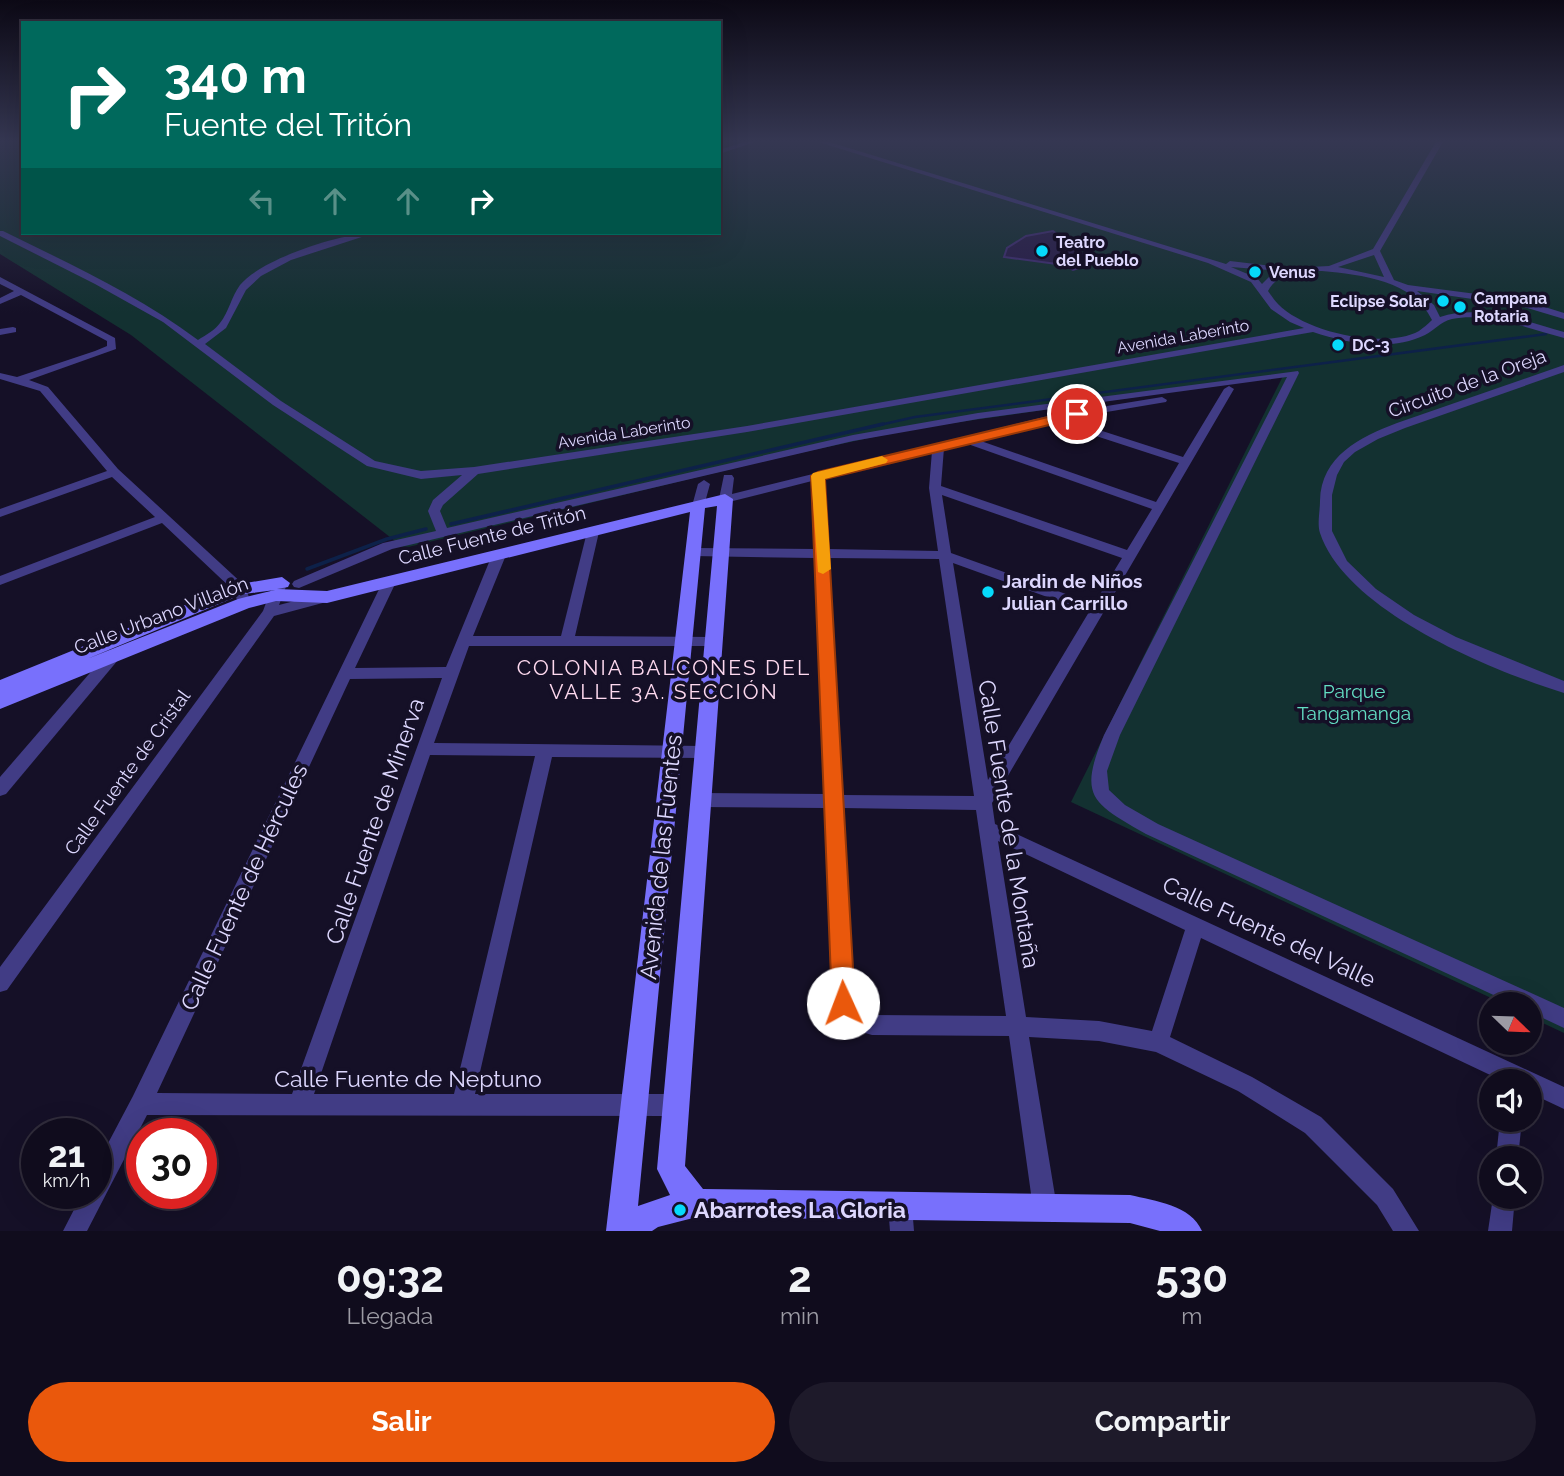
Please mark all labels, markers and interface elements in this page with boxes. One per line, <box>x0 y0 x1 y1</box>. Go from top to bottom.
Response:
text: 340 m <box>164 47 307 104</box>
icon: right <box>49 49 140 140</box>
text: Fuente del Tritón <box>164 106 412 143</box>
icon: left <box>243 182 281 220</box>
icon: ahead <box>316 182 354 220</box>
icon: ahead <box>389 182 427 220</box>
icon: right <box>462 182 500 220</box>
place label: Teatro del Pueblo <box>1056 233 1139 270</box>
marker: Teatro del Pueblo <box>1034 243 1050 259</box>
place label: Venus <box>1269 263 1316 282</box>
marker: Venus <box>1247 264 1263 280</box>
place label: Campana Rotaria <box>1474 289 1547 326</box>
place label: Eclipse Solar <box>1330 292 1429 311</box>
marker: Eclipse Solar <box>1435 293 1451 309</box>
marker: Campana Rotaria <box>1452 299 1468 315</box>
street label: Avenida Laberinto <box>1116 316 1251 357</box>
place label: DC-3 <box>1352 336 1390 355</box>
marker: DC-3 <box>1330 337 1346 353</box>
street label: Circuito de la Oreja <box>1385 344 1549 422</box>
pin <box>1047 384 1107 444</box>
icon: arrive <box>1058 395 1096 433</box>
street label: Avenida Laberinto <box>556 413 692 452</box>
street label: Calle Fuente de Tritón <box>396 501 588 569</box>
place label: Jardin de Niños Julian Carrillo <box>1002 570 1142 614</box>
street label: Calle Urbano Villalón <box>71 572 251 658</box>
marker: Jardin de Niños Julian Carrillo <box>980 584 996 600</box>
district label: COLONIA BALCONES DEL VALLE 3A. SECCIÓN <box>517 655 811 704</box>
street label: Calle Fuente de la Montaña <box>973 678 1046 970</box>
park label: Parque Tangamanga <box>1297 680 1411 724</box>
street label: Calle Fuente de Cristal <box>60 685 195 859</box>
street label: Calle Fuente de Minerva <box>320 694 429 948</box>
street label: Avenida de las Fuentes <box>634 733 687 981</box>
street label: Calle Fuente de Hércules <box>174 759 313 1014</box>
street label: Calle Fuente del Valle <box>1158 870 1380 993</box>
position arrow <box>806 966 880 1040</box>
north arrow <box>1479 992 1542 1055</box>
map controls <box>1479 992 1542 1209</box>
street label: Calle Fuente de Neptuno <box>274 1065 542 1092</box>
button: sound <box>1479 1069 1542 1132</box>
speed limit sign: 30 <box>126 1118 217 1209</box>
text: 21 <box>48 1134 85 1175</box>
button: search <box>1479 1146 1542 1209</box>
text: km/h <box>43 1170 90 1191</box>
place label: Abarrotes La Gloria <box>694 1196 906 1223</box>
marker: Abarrotes La Gloria <box>672 1202 688 1218</box>
text: 09:32 <box>336 1253 444 1302</box>
text: 2 <box>788 1253 812 1302</box>
text: 530 <box>1156 1253 1228 1302</box>
text: Llegada <box>347 1302 433 1329</box>
text: min <box>780 1302 820 1329</box>
text: m <box>1181 1302 1202 1329</box>
button: Salir <box>28 1382 775 1462</box>
button: Compartir <box>789 1382 1536 1462</box>

